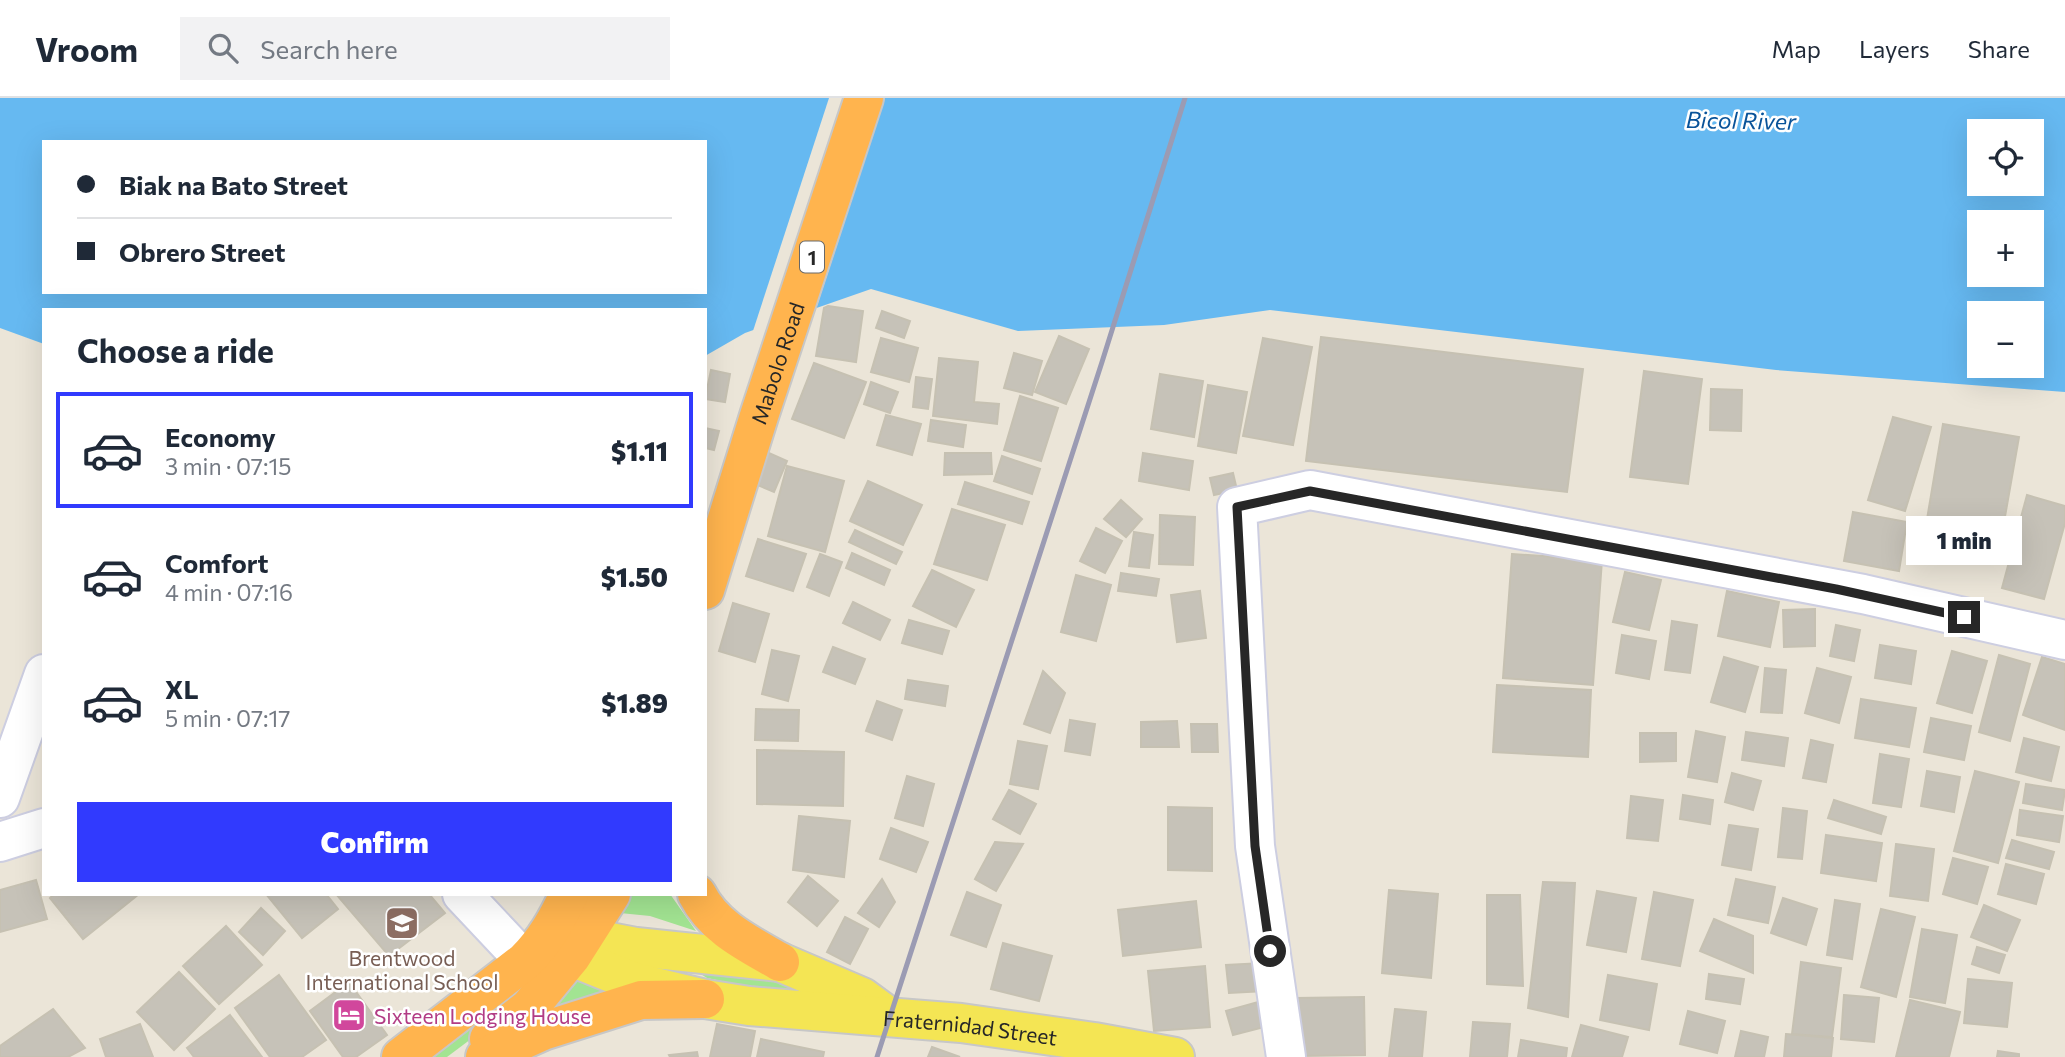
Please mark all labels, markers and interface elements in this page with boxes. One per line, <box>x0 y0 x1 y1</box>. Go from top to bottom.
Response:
search box <box>180 17 670 80</box>
text: Vroom <box>35 28 138 69</box>
icon: search <box>204 29 242 67</box>
text: Search here <box>260 33 398 64</box>
text: Map <box>1772 34 1821 63</box>
text: Layers <box>1859 34 1930 63</box>
text: Share <box>1968 34 2030 63</box>
water label: Bicol River <box>1686 105 1797 135</box>
map controls <box>1967 119 2044 378</box>
button: locate <box>1967 119 2044 196</box>
text: Biak na Bato Street <box>119 169 348 200</box>
button: + <box>1967 210 2044 287</box>
text: Obrero Street <box>119 236 285 267</box>
road number: 1 <box>800 242 824 272</box>
street label: Mabolo Road <box>745 299 808 427</box>
button: − <box>1967 301 2044 378</box>
text: Choose a ride <box>77 330 274 370</box>
icon: car <box>81 419 144 482</box>
text: Economy <box>165 421 276 452</box>
text: $1.11 <box>611 435 668 466</box>
text: 3 min · 07:15 <box>165 452 291 480</box>
callout: 1 min <box>1906 516 2022 564</box>
text: 1 min <box>1936 526 1992 554</box>
icon: car <box>81 545 144 608</box>
text: Comfort <box>165 547 268 578</box>
text: $1.50 <box>601 561 668 592</box>
text: 4 min · 07:16 <box>165 578 293 606</box>
route end <box>1948 601 1980 633</box>
icon: car <box>81 671 144 734</box>
text: XL <box>165 673 199 704</box>
text: $1.89 <box>601 687 668 718</box>
text: 5 min · 07:17 <box>165 704 290 732</box>
button: Confirm <box>77 802 672 882</box>
school or university icon: Brentwood International School <box>383 904 421 942</box>
route start <box>1254 935 1286 967</box>
place label: Brentwood International School <box>306 945 498 994</box>
hotel icon: Sixteen Lodging House <box>330 996 368 1034</box>
place label: Sixteen Lodging House <box>374 1003 591 1028</box>
street label: Fraternidad Street <box>882 1004 1059 1049</box>

